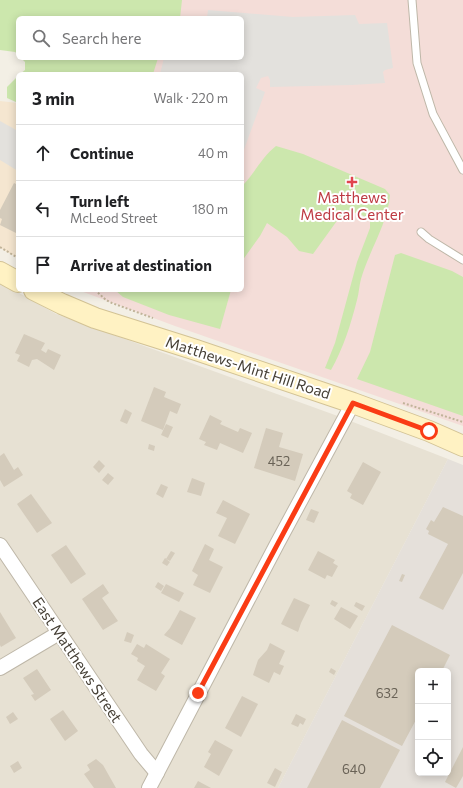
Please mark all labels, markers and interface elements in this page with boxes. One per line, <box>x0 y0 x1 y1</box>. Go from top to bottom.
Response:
search box <box>16 16 244 60</box>
icon: search <box>30 27 52 49</box>
text: Search here <box>62 29 141 47</box>
text: 3 min <box>32 88 75 109</box>
text: Walk · 220 m <box>154 90 228 106</box>
icon: ahead <box>32 142 54 164</box>
text: Continue <box>70 144 134 162</box>
text: 40 m <box>198 145 228 161</box>
marker: Matthews Medical Center <box>346 176 358 188</box>
place label: Matthews Medical Center <box>300 188 404 223</box>
text: Turn left <box>70 192 129 210</box>
icon: left <box>32 198 54 220</box>
text: 180 m <box>192 201 228 217</box>
text: McLeod Street <box>70 210 158 226</box>
icon: arrive <box>32 254 54 276</box>
text: Arrive at destination <box>70 256 212 274</box>
street label: Matthews-Mint Hill Road <box>164 332 333 402</box>
route start <box>420 422 438 440</box>
house number: 452 <box>268 453 290 469</box>
street label: East Matthews Street <box>29 593 126 726</box>
map controls <box>415 668 451 776</box>
button: + <box>415 668 451 704</box>
route end <box>189 684 207 702</box>
house number: 632 <box>376 685 398 701</box>
button: − <box>415 704 451 740</box>
button: locate <box>415 740 451 776</box>
house number: 640 <box>342 761 366 777</box>

